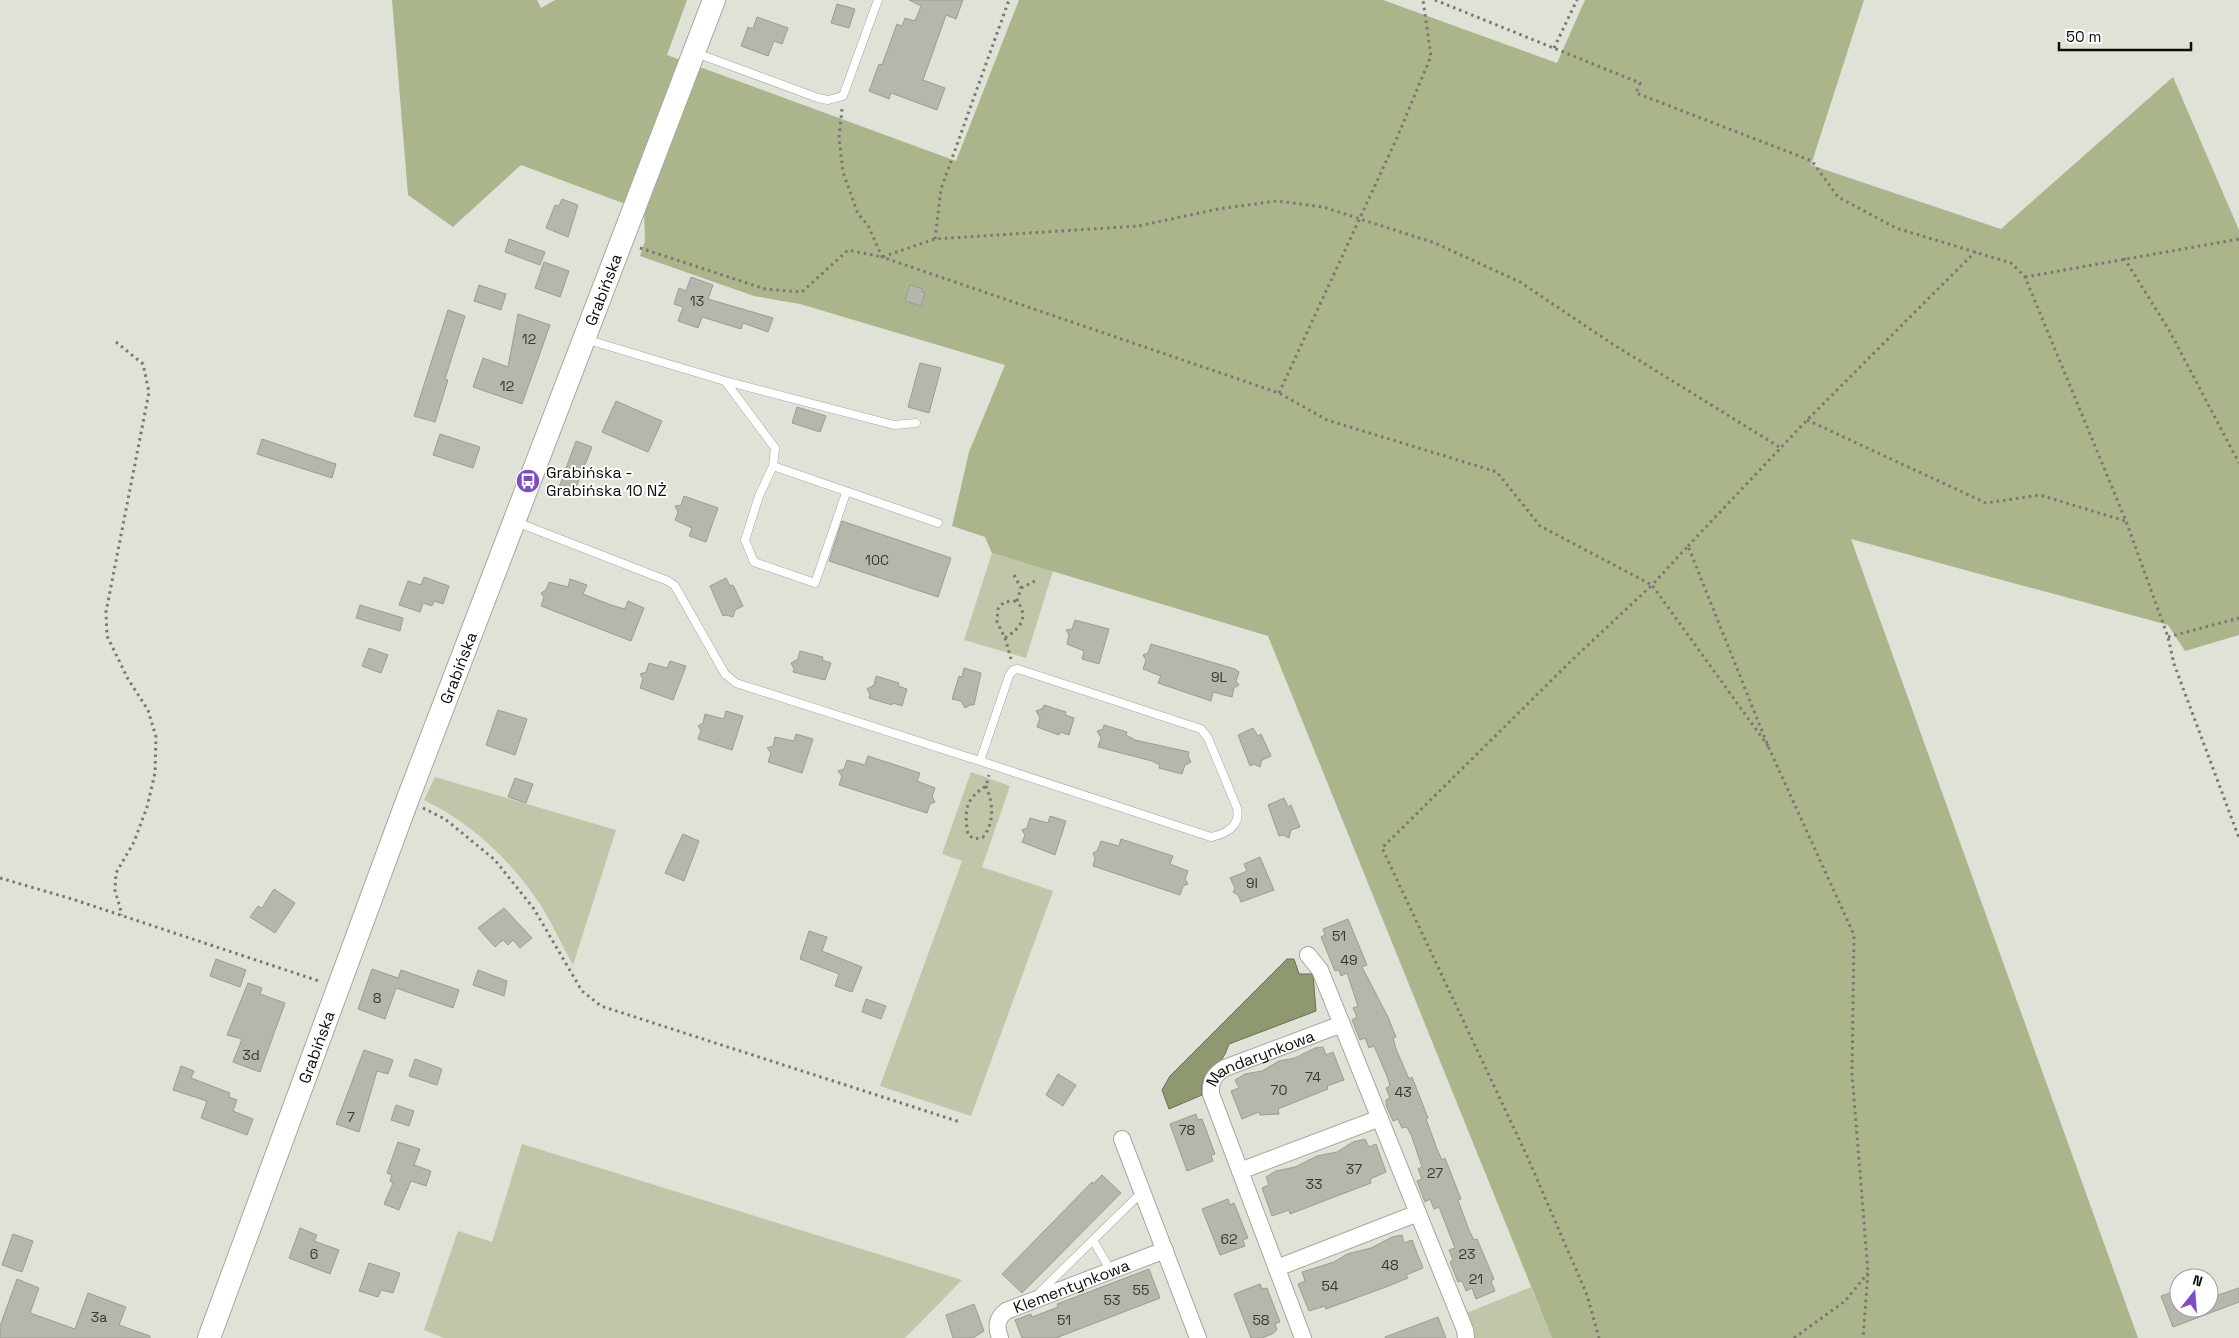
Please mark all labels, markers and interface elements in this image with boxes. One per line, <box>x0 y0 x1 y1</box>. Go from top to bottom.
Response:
scale bar <box>2059 20 2192 52</box>
text: 50 m <box>2066 27 2101 46</box>
street label: Grabińska <box>580 251 626 329</box>
house number: 13 <box>690 292 704 310</box>
house number: 12 <box>522 330 536 348</box>
house number: 12 <box>500 377 514 395</box>
place label: Grabińska - Grabińska 10 NŻ <box>546 462 667 501</box>
bus stop icon: Grabińska - Grabińska 10 NŻ <box>515 468 541 494</box>
house number: 10C <box>865 551 889 569</box>
street label: Grabińska <box>435 629 481 707</box>
house number: 9L <box>1211 668 1227 686</box>
house number: 9I <box>1246 874 1258 892</box>
house number: 51 <box>1332 927 1346 945</box>
house number: 49 <box>1340 951 1358 969</box>
house number: 8 <box>373 989 382 1007</box>
street label: Grabińska <box>293 1008 339 1086</box>
street label: Mandarynkowa <box>1201 1025 1317 1090</box>
house number: 3d <box>242 1046 260 1064</box>
house number: 74 <box>1305 1068 1321 1086</box>
house number: 70 <box>1271 1081 1287 1099</box>
house number: 43 <box>1394 1083 1412 1101</box>
house number: 7 <box>347 1108 355 1126</box>
house number: 78 <box>1179 1121 1196 1139</box>
house number: 37 <box>1346 1160 1362 1178</box>
house number: 27 <box>1427 1164 1443 1182</box>
house number: 33 <box>1306 1175 1322 1193</box>
house number: 62 <box>1221 1230 1237 1248</box>
house number: 6 <box>310 1245 318 1263</box>
house number: 23 <box>1459 1245 1475 1263</box>
street label: Klementynkowa <box>1010 1254 1132 1318</box>
house number: 48 <box>1381 1256 1399 1274</box>
north arrow <box>2169 1268 2219 1318</box>
house number: 21 <box>1469 1270 1483 1288</box>
text: N <box>2191 1271 2205 1291</box>
house number: 54 <box>1321 1277 1339 1295</box>
house number: 55 <box>1133 1281 1149 1299</box>
house number: 53 <box>1104 1291 1120 1309</box>
house number: 3a <box>91 1308 107 1326</box>
house number: 51 <box>1057 1311 1071 1329</box>
house number: 58 <box>1252 1311 1270 1329</box>

